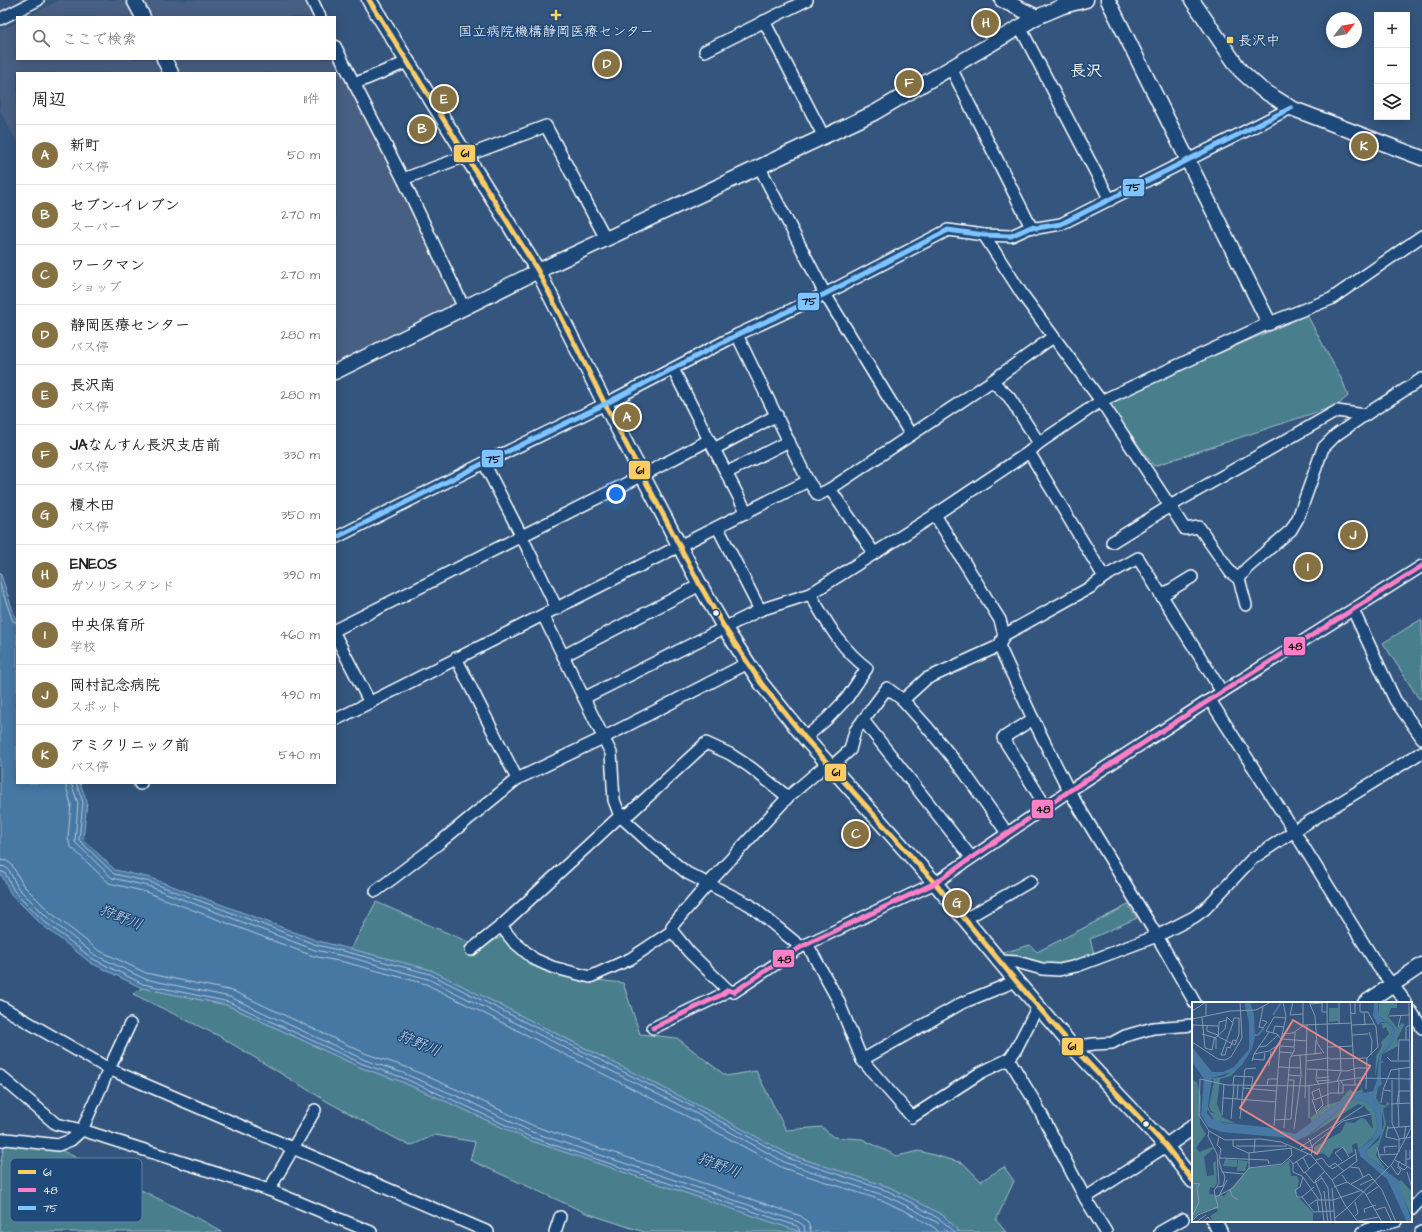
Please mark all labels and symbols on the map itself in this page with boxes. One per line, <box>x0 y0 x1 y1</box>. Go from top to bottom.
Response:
pin: H <box>973 8 999 38</box>
marker: 国立病院機構静岡医療センター <box>550 9 562 21</box>
north arrow <box>1326 12 1362 48</box>
place label: 国立病院機構静岡医療センター <box>458 22 654 42</box>
place label: 長沢中 <box>1238 31 1280 51</box>
marker: 長沢中 <box>1225 35 1235 45</box>
pin: D <box>594 49 620 79</box>
district label: 長沢 <box>1070 60 1102 82</box>
pin: F <box>896 68 922 98</box>
pin: E <box>431 84 457 114</box>
pin: B <box>409 114 435 144</box>
pin: K <box>1351 131 1377 161</box>
line badge: 61 <box>453 144 476 163</box>
text: 61 <box>461 146 470 161</box>
line badge: 75 <box>1122 178 1145 197</box>
text: 75 <box>1125 180 1140 195</box>
line badge: 75 <box>797 292 820 311</box>
text: 75 <box>801 294 816 309</box>
pin: A <box>614 402 640 432</box>
line badge: 75 <box>481 449 504 468</box>
text: 75 <box>485 452 500 467</box>
line badge: 61 <box>628 460 651 480</box>
text: 61 <box>636 463 645 478</box>
your location <box>606 484 626 504</box>
pin: J <box>1340 520 1366 550</box>
pin: I <box>1295 552 1321 582</box>
unlabelled marker <box>711 608 721 618</box>
line badge: 48 <box>1283 636 1306 656</box>
text: 48 <box>1288 639 1303 654</box>
line badge: 61 <box>824 763 847 782</box>
text: 61 <box>832 765 841 780</box>
line badge: 48 <box>1031 799 1054 819</box>
text: 48 <box>1036 802 1051 817</box>
pin: C <box>843 819 869 849</box>
pin: G <box>944 888 970 918</box>
water label: 狩野川 <box>96 899 146 936</box>
line badge: 48 <box>772 949 795 968</box>
text: 48 <box>777 952 792 967</box>
inset map <box>1192 1002 1412 1222</box>
water label: 狩野川 <box>394 1025 444 1062</box>
line badge: 61 <box>1061 1037 1084 1056</box>
text: 61 <box>1068 1039 1077 1054</box>
unlabelled marker <box>1141 1119 1151 1129</box>
water label: 狩野川 <box>694 1148 744 1183</box>
legend <box>10 1158 142 1222</box>
text: 61 <box>43 1165 52 1180</box>
text: 48 <box>43 1183 58 1198</box>
text: 75 <box>43 1201 58 1216</box>

